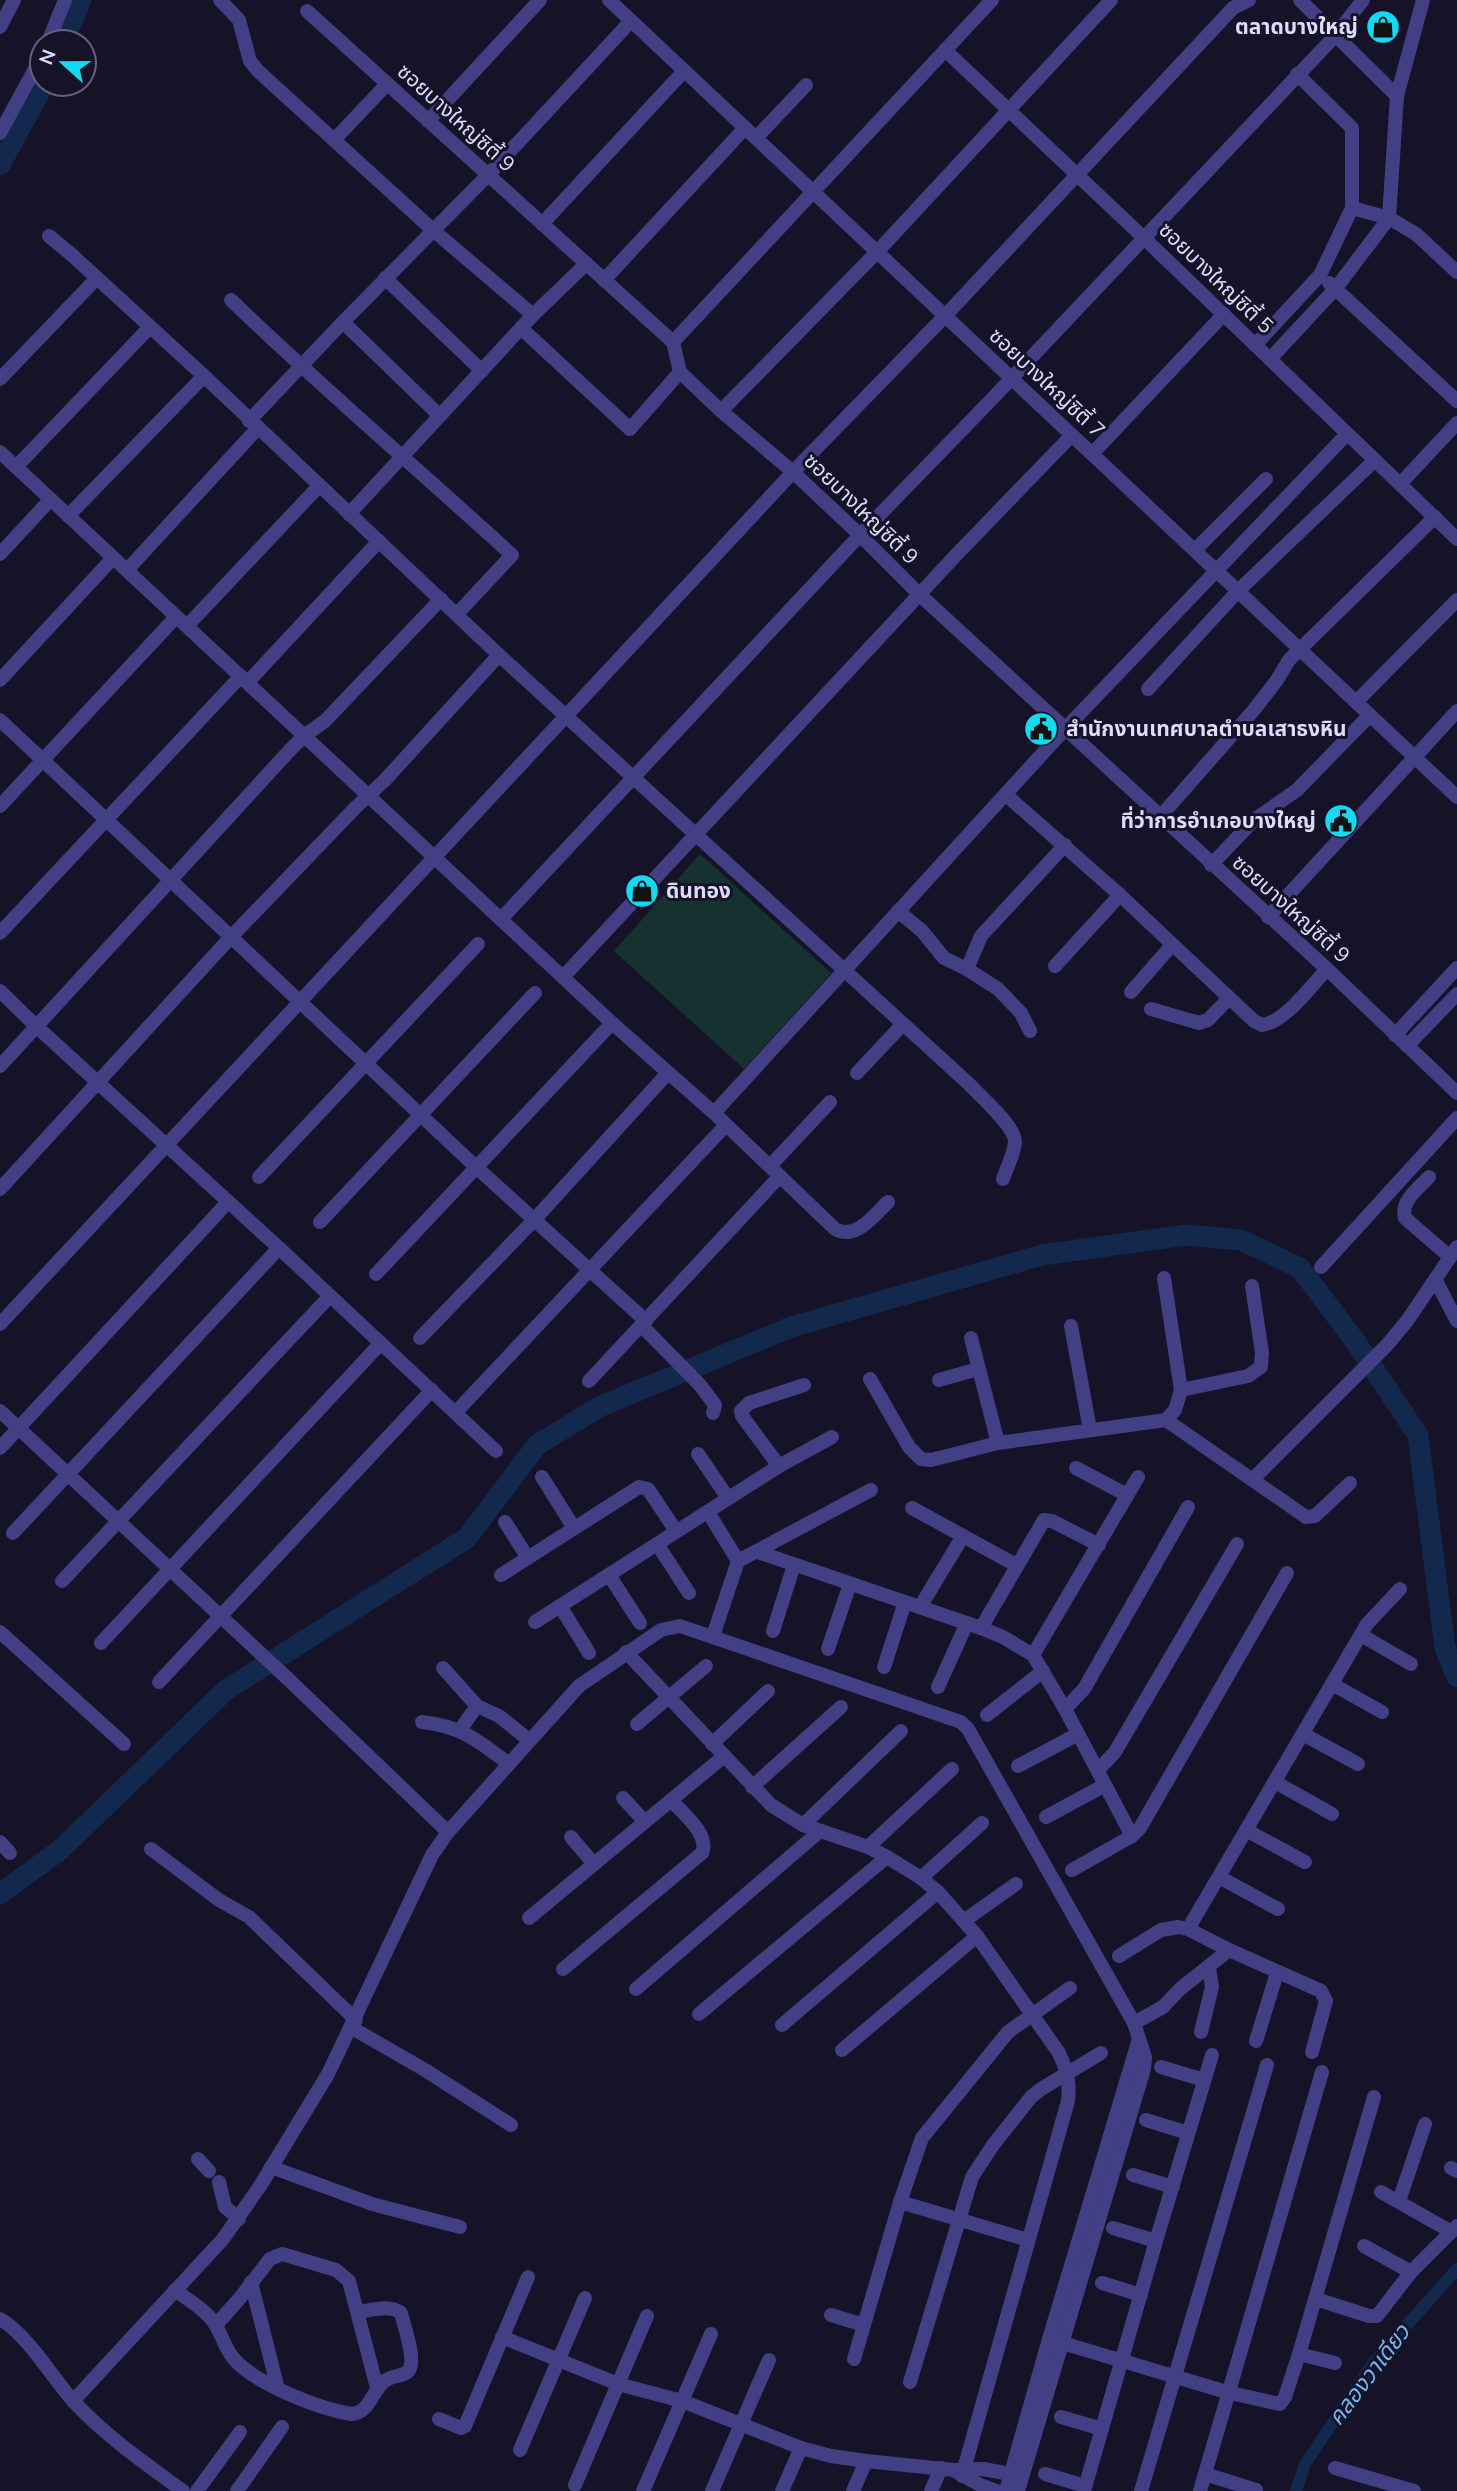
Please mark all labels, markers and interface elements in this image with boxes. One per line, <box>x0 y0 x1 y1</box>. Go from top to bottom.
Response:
shop icon: ตลาดบางใหญ่ <box>1364 8 1402 46</box>
place label: ตลาดบางใหญ่ <box>1235 13 1358 41</box>
north arrow <box>28 28 98 98</box>
text: N <box>33 46 63 69</box>
street label: ซอยบางใหญ่ซิตี้ 9 <box>391 57 521 178</box>
street label: ซอยบางใหญ่ซิตี้ 5 <box>1153 215 1280 340</box>
street label: ซอยบางใหญ่ซิตี้ 7 <box>983 321 1112 444</box>
street label: ซอยบางใหญ่ซิตี้ 9 <box>798 446 925 571</box>
public building icon: สำนักงานเทศบาลตำบลเสาธงหิน <box>1022 710 1060 748</box>
place label: สำนักงานเทศบาลตำบลเสาธงหิน <box>1066 715 1347 743</box>
public building icon: ที่ว่าการอำเภอบางใหญ่ <box>1322 802 1360 840</box>
place label: ที่ว่าการอำเภอบางใหญ่ <box>1121 806 1316 835</box>
street label: ซอยบางใหญ่ซิตี้ 9 <box>1226 848 1356 969</box>
shop icon: ดินทอง <box>623 872 661 910</box>
place label: ดินทอง <box>666 877 731 905</box>
water label: คลองวาเดียว <box>1321 2318 1418 2432</box>

